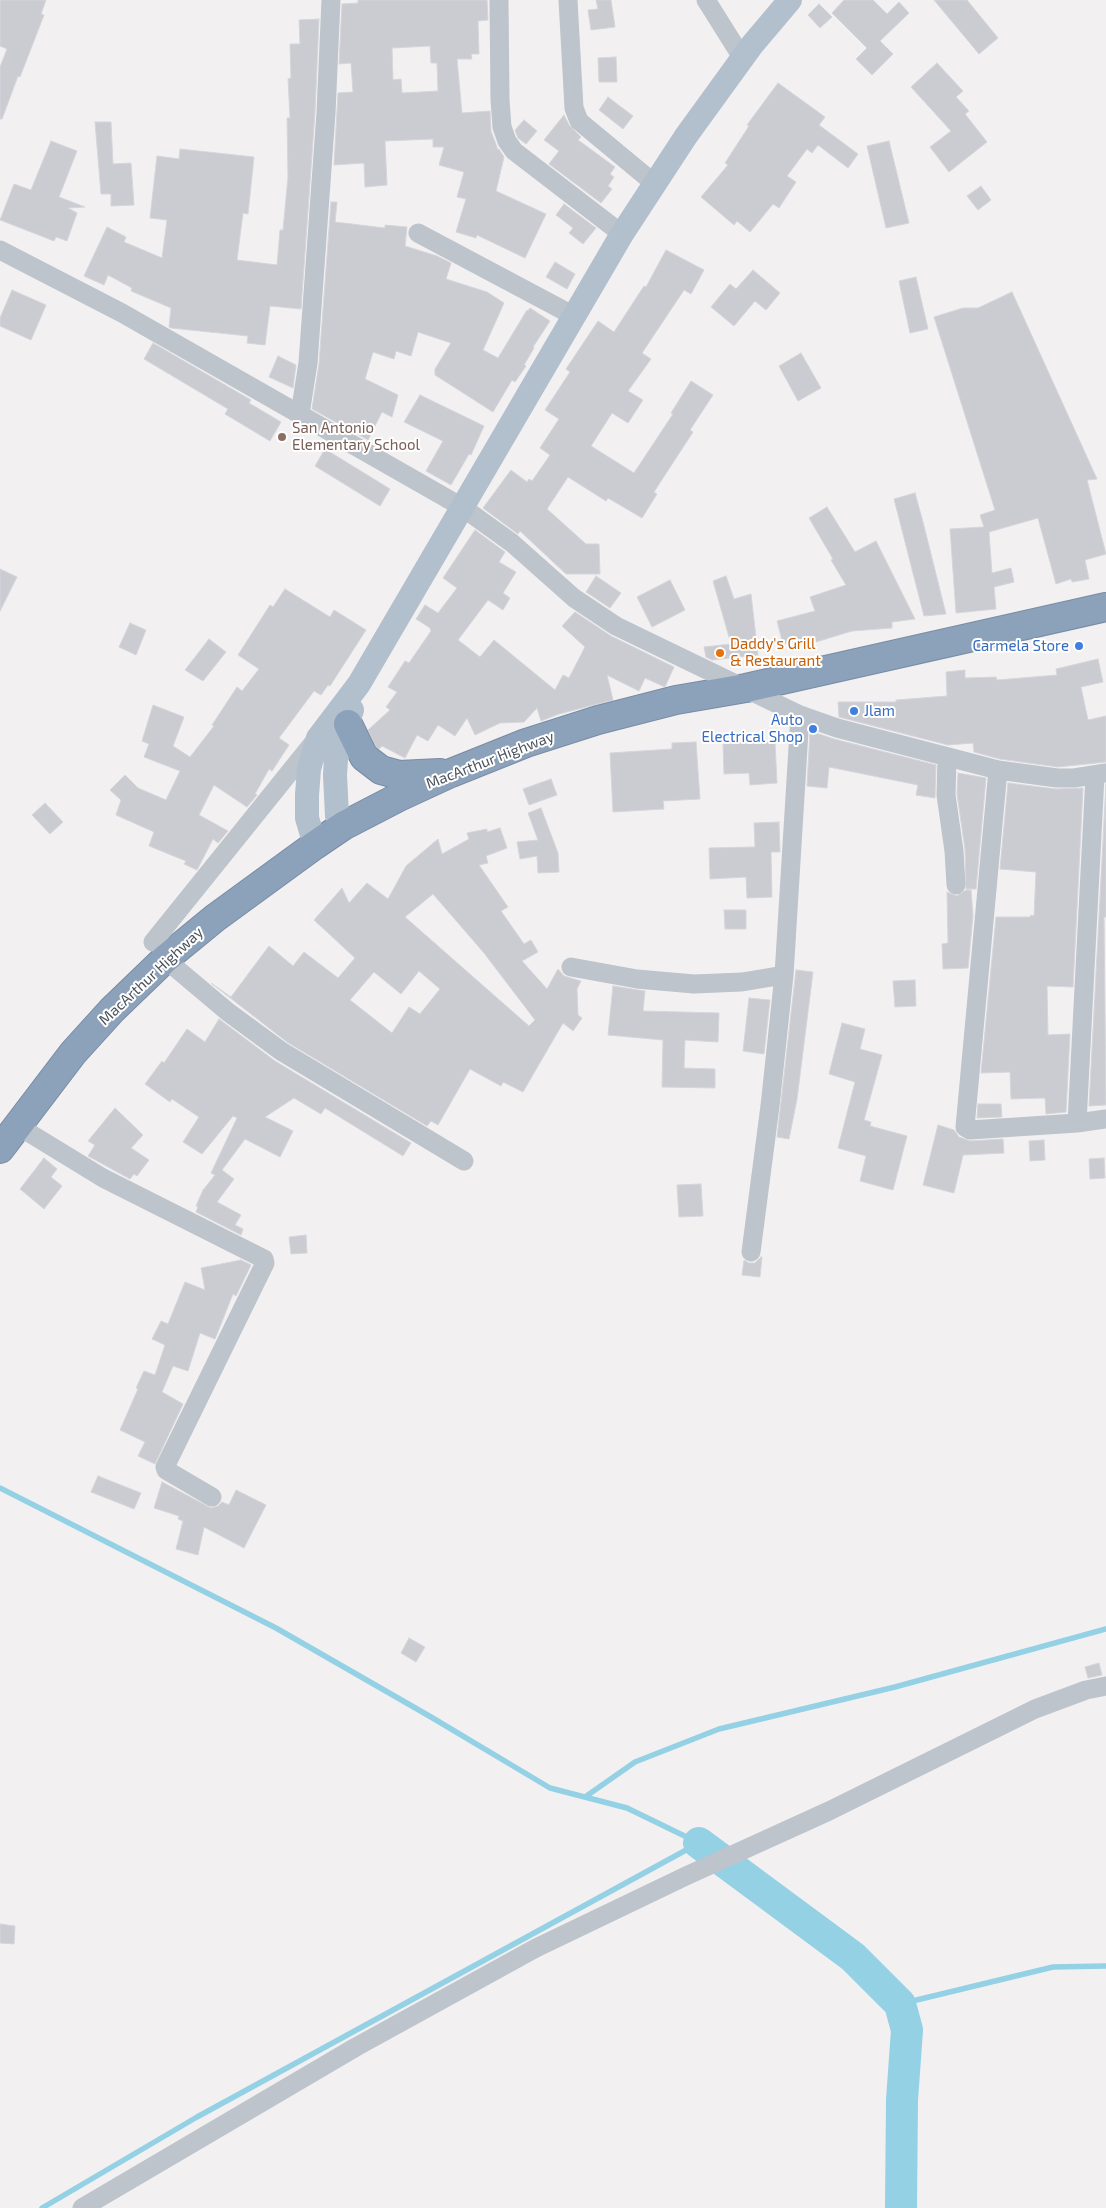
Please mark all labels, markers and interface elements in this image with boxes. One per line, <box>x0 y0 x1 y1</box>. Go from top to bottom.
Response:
place label: San Antonio Elementary School <box>292 419 420 454</box>
marker: San Antonio Elementary School <box>276 431 288 443</box>
place label: Daddy's Grill & Restaurant <box>730 635 821 670</box>
place label: Carmela Store <box>973 637 1069 655</box>
marker: Carmela Store <box>1073 640 1085 652</box>
marker: Daddy's Grill & Restaurant <box>714 647 726 659</box>
place label: Jlam <box>864 702 895 720</box>
marker: Jlam <box>848 705 860 717</box>
place label: Auto Electrical Shop <box>702 711 803 746</box>
marker: Auto Electrical Shop <box>807 723 819 735</box>
street label: MacArthur Highway <box>423 727 557 793</box>
street label: MacArthur Highway <box>95 923 207 1029</box>

